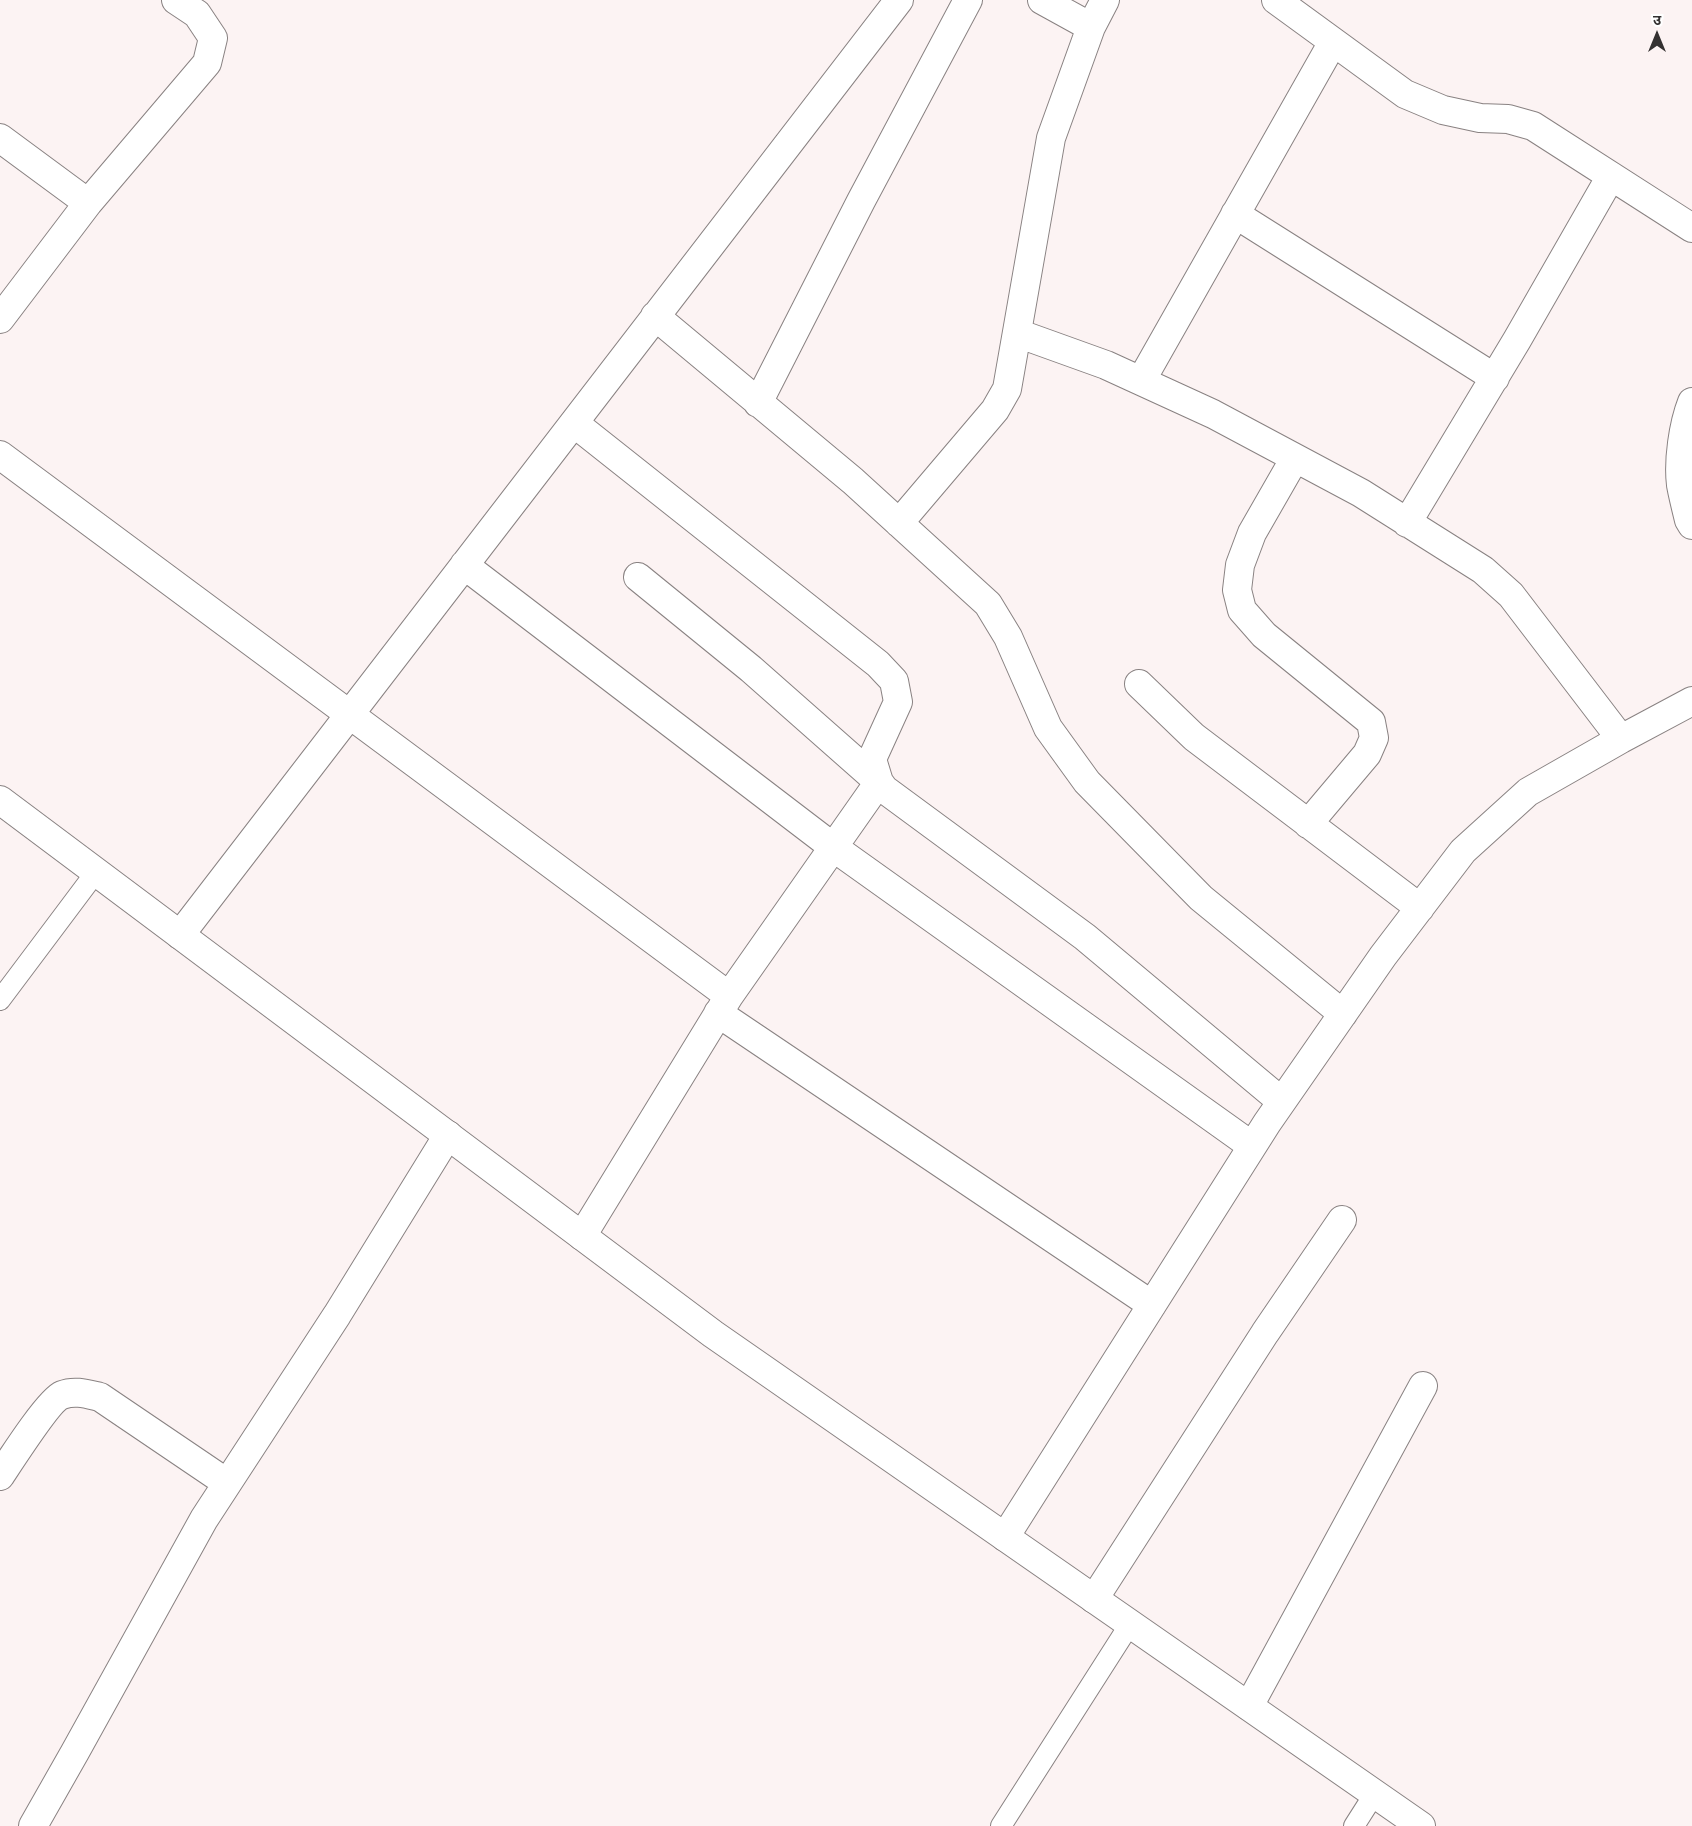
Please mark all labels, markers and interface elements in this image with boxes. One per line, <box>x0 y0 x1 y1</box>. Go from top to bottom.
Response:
text: उ <box>1653 9 1661 30</box>
north arrow <box>1632 10 1682 60</box>

